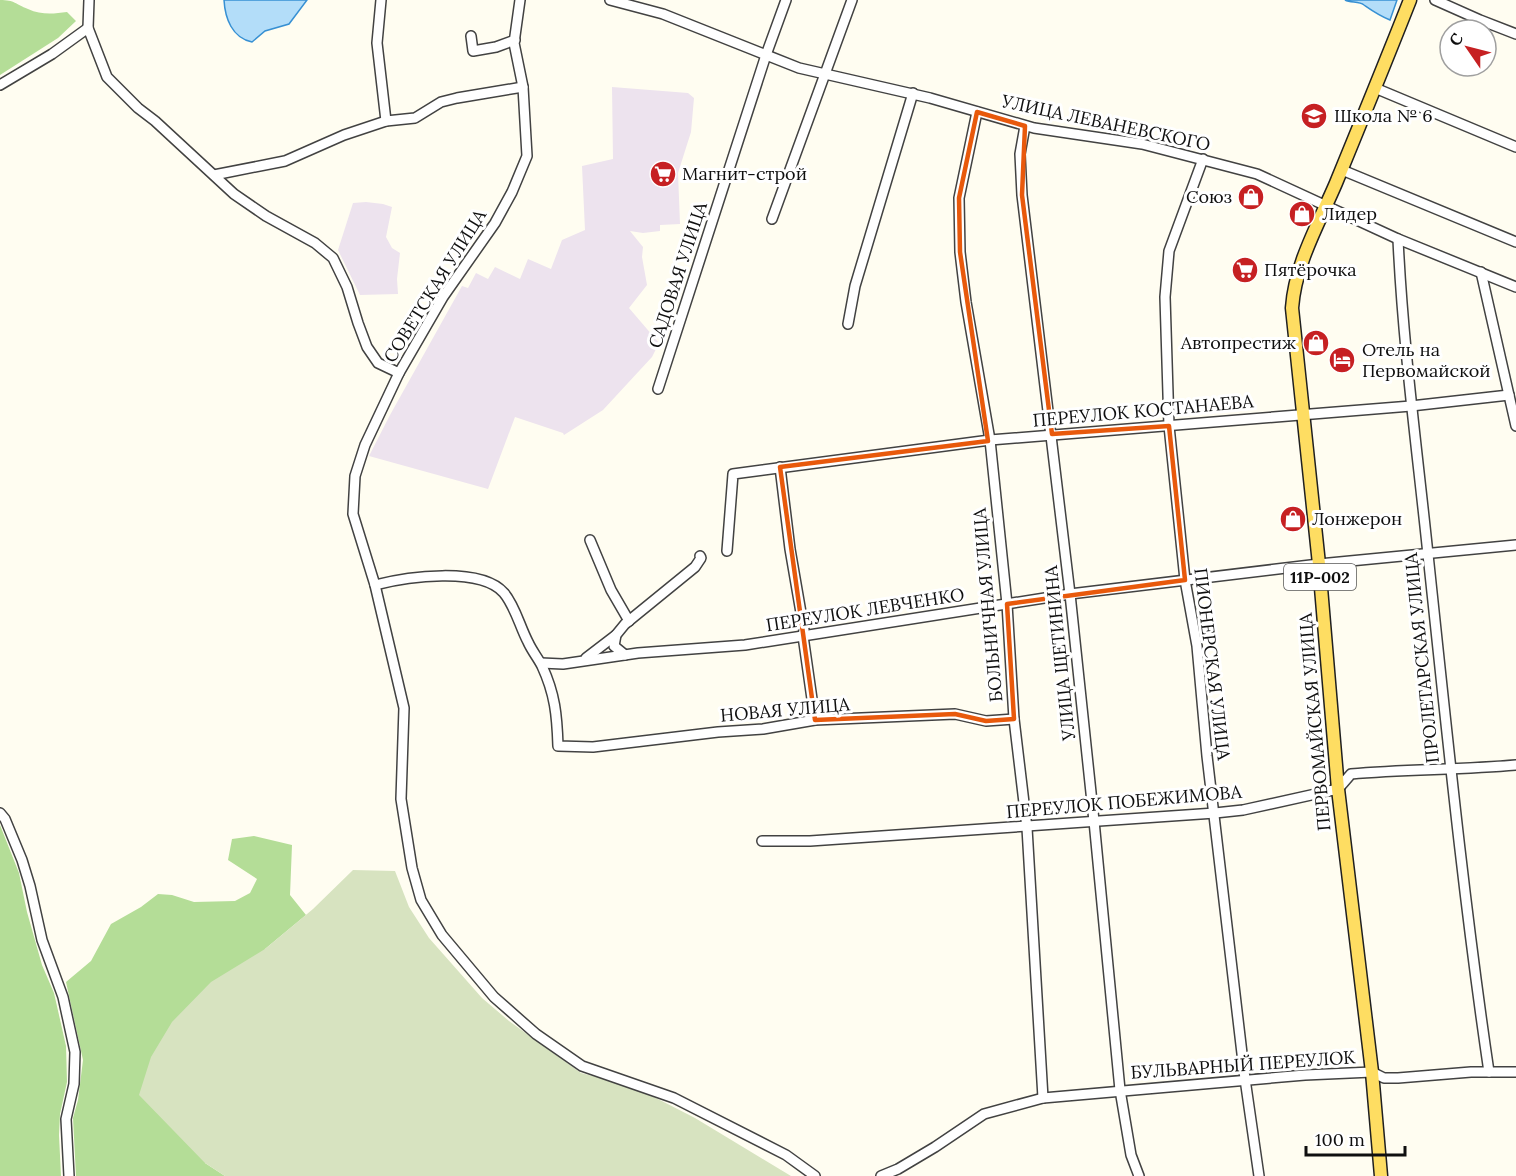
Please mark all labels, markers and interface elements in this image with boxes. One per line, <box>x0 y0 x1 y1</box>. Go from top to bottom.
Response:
north arrow <box>1438 18 1498 78</box>
text: С <box>1444 29 1467 50</box>
street label: УЛИЦА ЛЕВАНЕВСКОГО <box>999 89 1213 156</box>
school or university icon: Школа № 6 <box>1299 101 1329 131</box>
place label: Школа № 6 <box>1334 104 1433 127</box>
supermarket icon: Магнит-строй <box>648 159 678 189</box>
place label: Магнит-строй <box>682 162 807 185</box>
shop icon: Союз <box>1236 182 1266 212</box>
place label: Союз <box>1186 185 1232 208</box>
street label: САДОВАЯ УЛИЦА <box>643 198 712 351</box>
shop icon: Лидер <box>1287 199 1317 229</box>
place label: Лидер <box>1322 202 1377 225</box>
street label: СОВЕТСКАЯ УЛИЦА <box>378 204 491 367</box>
supermarket icon: Пятёрочка <box>1230 255 1260 285</box>
place label: Пятёрочка <box>1264 258 1356 281</box>
shop icon: Автопрестиж <box>1301 328 1331 358</box>
place label: Автопрестиж <box>1180 331 1296 354</box>
place label: Отель на Первомайской <box>1362 338 1491 382</box>
hotel icon: Отель на Первомайской <box>1327 345 1357 375</box>
street label: ПЕРЕУЛОК КОСТАНАЕВА <box>1032 389 1255 432</box>
shop icon: Лонжерон <box>1278 504 1308 534</box>
street label: БОЛЬНИЧНАЯ УЛИЦА <box>967 506 1007 703</box>
place label: Лонжерон <box>1312 507 1402 530</box>
street label: ПРОЛЕТАРСКАЯ УЛИЦА <box>1399 551 1444 764</box>
street label: УЛИЦА ЩЕТИНИНА <box>1039 564 1080 743</box>
road number: 11Р-002 <box>1284 564 1356 590</box>
street label: ПИОНЕРСКАЯ УЛИЦА <box>1189 566 1236 762</box>
street label: ПЕРЕУЛОК ЛЕВЧЕНКО <box>764 582 966 637</box>
street label: ПЕРВОМАЙСКАЯ УЛИЦА <box>1293 611 1335 832</box>
street label: НОВАЯ УЛИЦА <box>719 692 851 727</box>
street label: ПЕРЕУЛОК ПОБЕЖИМОВА <box>1005 780 1243 823</box>
street label: БУЛЬВАРНЫЙ ПЕРЕУЛОК <box>1130 1045 1357 1084</box>
scale bar <box>1306 1119 1405 1157</box>
text: 100 m <box>1315 1128 1365 1151</box>

